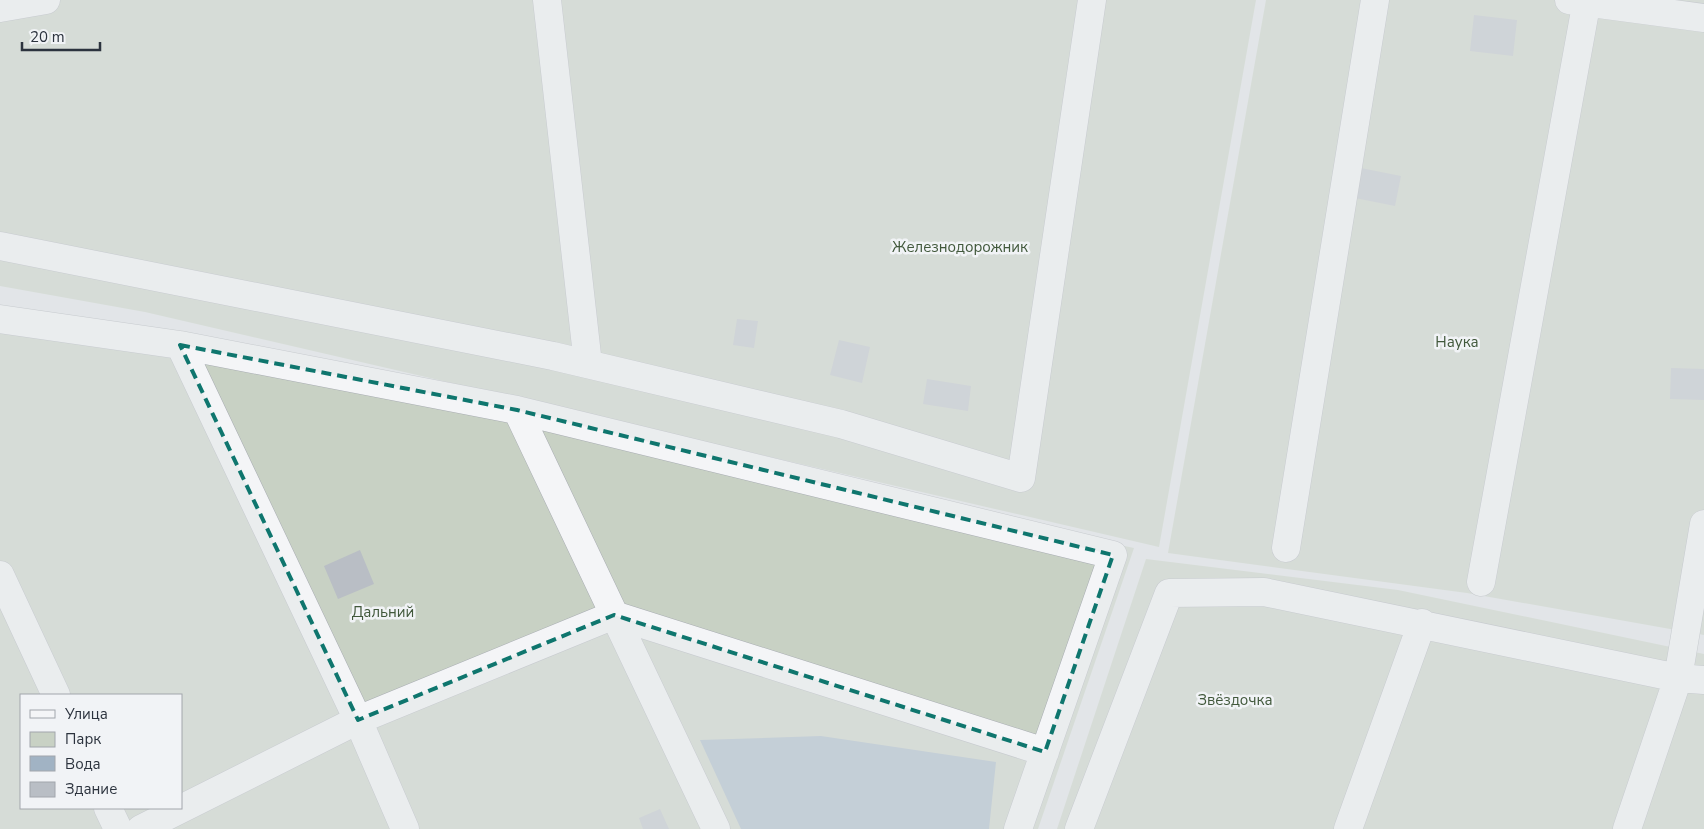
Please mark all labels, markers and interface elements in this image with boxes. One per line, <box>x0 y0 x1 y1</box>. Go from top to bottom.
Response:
scale bar <box>22 20 100 52</box>
text: 20 m <box>30 27 65 47</box>
park label: Железнодорожник <box>892 237 1028 257</box>
park label: Наука <box>1435 332 1479 352</box>
park label: Дальний <box>352 602 414 622</box>
park label: Звёздочка <box>1197 690 1273 710</box>
legend <box>20 694 182 809</box>
text: Улица <box>64 704 108 724</box>
text: Парк <box>65 729 101 749</box>
text: Вода <box>65 754 101 774</box>
text: Здание <box>65 779 117 799</box>

